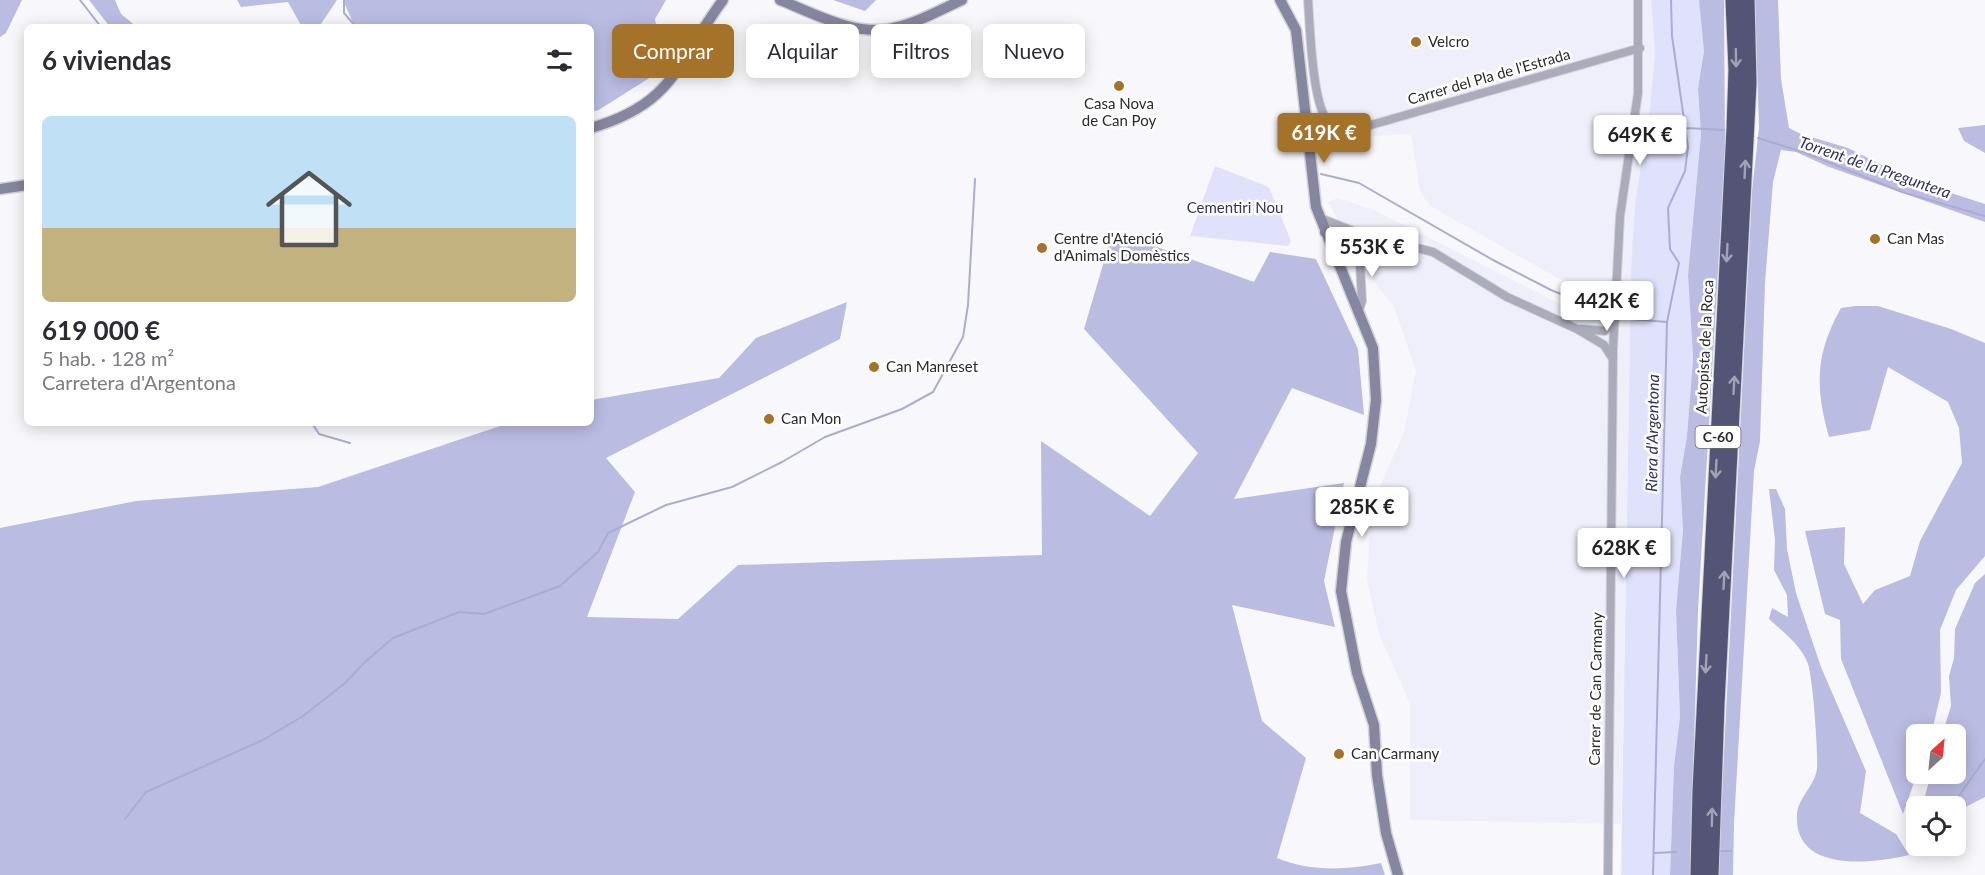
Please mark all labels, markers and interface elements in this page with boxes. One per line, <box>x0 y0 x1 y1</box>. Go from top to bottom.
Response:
chip: Comprar <box>612 24 734 78</box>
chip: Alquilar <box>746 24 859 78</box>
chip: Filtros <box>871 24 971 78</box>
chip: Nuevo <box>983 24 1085 78</box>
place label: Velcro <box>1428 32 1469 50</box>
marker: Velcro <box>1409 35 1423 49</box>
text: 6 viviendas <box>42 44 171 76</box>
icon: filters <box>543 44 576 77</box>
street label: Carrer del Pla de l'Estrada <box>1405 44 1572 108</box>
one-way arrow <box>1730 48 1742 68</box>
marker: Casa Nova de Can Poy <box>1112 79 1126 93</box>
place label: Casa Nova de Can Poy <box>1082 94 1156 129</box>
pin: 619K € <box>1275 113 1373 164</box>
pin: 649K € <box>1591 115 1689 166</box>
text: 619K € <box>1292 120 1356 144</box>
text: 649K € <box>1608 122 1672 146</box>
water label: Torrent de la Preguntera <box>1797 132 1954 201</box>
icon: home <box>255 155 363 263</box>
one-way arrow <box>1739 160 1750 180</box>
park label: Cementiri Nou <box>1187 198 1283 216</box>
pin: 553K € <box>1323 227 1421 278</box>
place label: Centre d'Atenció d'Animals Domèstics <box>1054 229 1190 264</box>
place label: Can Mas <box>1887 229 1944 247</box>
marker: Can Mas <box>1868 232 1882 246</box>
text: 553K € <box>1340 234 1404 258</box>
marker: Centre d'Atenció d'Animals Domèstics <box>1035 241 1049 255</box>
one-way arrow <box>1722 243 1733 263</box>
street label: Autopista de la Roca <box>1691 279 1717 415</box>
pin: 442K € <box>1558 281 1656 332</box>
text: 442K € <box>1575 288 1639 312</box>
text: 619 000 € <box>42 314 160 346</box>
text: 5 hab. · 128 m² <box>42 346 174 370</box>
place label: Can Manreset <box>886 357 979 375</box>
marker: Can Manreset <box>867 360 881 374</box>
text: Carretera d'Argentona <box>42 370 236 394</box>
water label: Riera d'Argentona <box>1641 374 1662 492</box>
one-way arrow <box>1728 376 1739 396</box>
place label: Can Mon <box>781 409 841 427</box>
marker: Can Mon <box>762 412 776 426</box>
road number: C-60 <box>1696 426 1740 448</box>
one-way arrow <box>1711 458 1722 478</box>
pin: 285K € <box>1313 487 1411 538</box>
text: 285K € <box>1330 494 1394 518</box>
pin: 628K € <box>1575 528 1673 579</box>
text: 628K € <box>1592 535 1656 559</box>
one-way arrow <box>1718 570 1729 590</box>
street label: Carrer de Can Carmany <box>1585 612 1605 766</box>
one-way arrow <box>1701 653 1712 673</box>
north arrow <box>1906 724 1966 784</box>
map controls <box>1906 724 1966 856</box>
place label: Can Carmany <box>1351 744 1440 762</box>
marker: Can Carmany <box>1332 747 1346 761</box>
button: locate <box>1906 796 1966 856</box>
one-way arrow <box>1707 807 1718 827</box>

